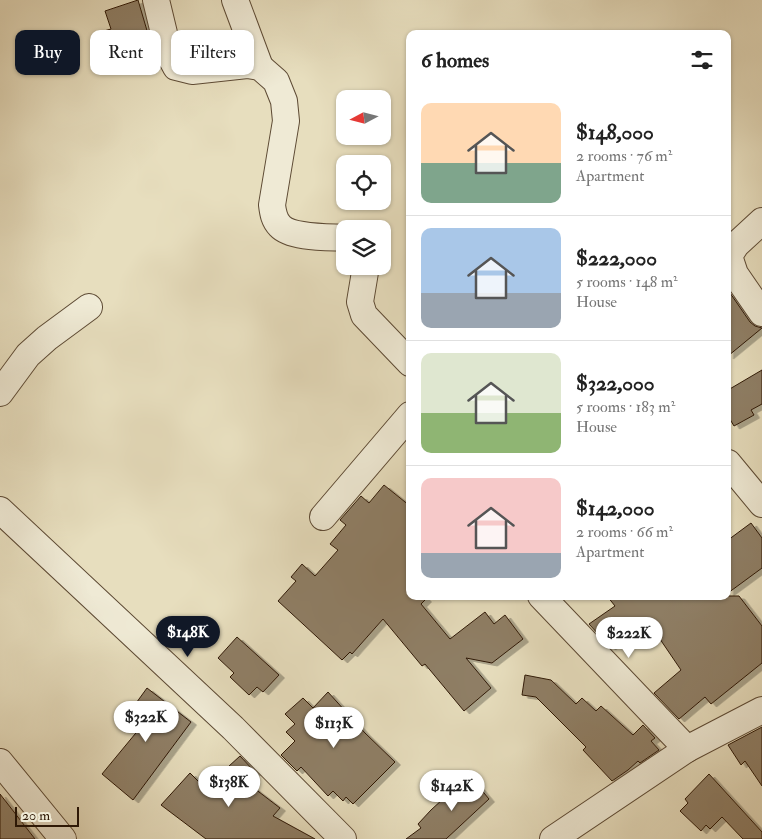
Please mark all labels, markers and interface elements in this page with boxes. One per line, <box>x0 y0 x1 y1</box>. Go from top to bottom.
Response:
chip: Buy <box>15 30 80 75</box>
chip: Rent <box>90 30 161 75</box>
chip: Filters <box>171 30 254 75</box>
icon: filters <box>688 46 716 74</box>
text: 6 homes <box>421 47 489 74</box>
north arrow <box>336 90 391 145</box>
map controls <box>336 90 391 275</box>
text: $148,000 <box>576 119 654 146</box>
icon: home <box>461 123 521 183</box>
text: 2 rooms · 76 m² <box>576 146 672 166</box>
button: locate <box>336 155 391 210</box>
text: Apartment <box>576 166 644 186</box>
button: layers <box>336 220 391 275</box>
text: $222,000 <box>576 245 657 272</box>
icon: home <box>461 248 521 308</box>
text: 5 rooms · 148 m² <box>576 272 678 292</box>
text: House <box>576 292 617 312</box>
text: $322,000 <box>576 370 655 397</box>
icon: home <box>461 373 521 433</box>
text: 5 rooms · 183 m² <box>576 397 675 417</box>
text: House <box>576 417 617 437</box>
text: $142,000 <box>576 495 655 522</box>
icon: home <box>461 498 521 558</box>
text: 2 rooms · 66 m² <box>576 522 673 542</box>
text: Apartment <box>576 542 644 562</box>
pin: $148K <box>153 616 223 658</box>
pin: $222K <box>594 616 664 659</box>
text: $148K <box>167 622 209 642</box>
text: $222K <box>607 623 651 643</box>
pin: $322K <box>111 700 181 743</box>
pin: $113K <box>299 706 369 749</box>
text: $322K <box>125 707 167 727</box>
text: $113K <box>315 713 353 733</box>
pin: $138K <box>194 766 264 808</box>
pin: $142K <box>417 770 487 812</box>
text: $138K <box>209 772 249 792</box>
text: $142K <box>431 776 473 796</box>
scale bar <box>15 804 79 827</box>
text: 20 m <box>22 807 50 824</box>

